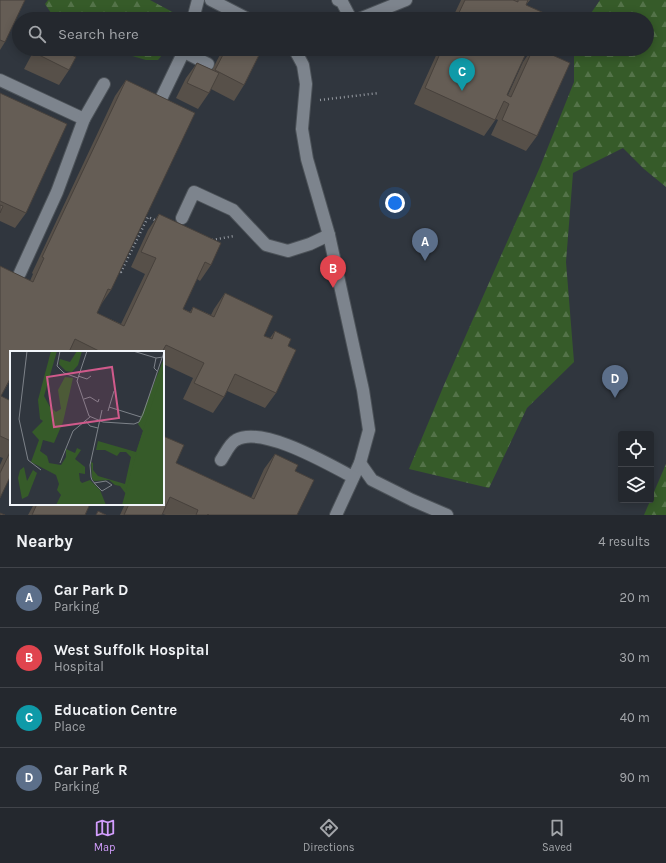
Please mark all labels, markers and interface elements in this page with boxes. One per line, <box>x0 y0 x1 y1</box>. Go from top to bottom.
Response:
search box <box>12 12 654 56</box>
icon: search <box>26 23 48 45</box>
text: Search here <box>58 25 139 43</box>
pin: C <box>449 58 475 91</box>
your location <box>385 193 405 213</box>
pin: A <box>412 228 438 261</box>
pin: B <box>320 255 346 288</box>
inset map <box>10 351 164 505</box>
pin: D <box>602 365 628 398</box>
map controls <box>618 431 654 503</box>
button: locate <box>618 431 654 467</box>
button: layers <box>618 467 654 503</box>
text: Nearby <box>16 531 73 551</box>
text: 4 results <box>598 534 650 549</box>
text: Car Park D <box>54 581 128 599</box>
text: A <box>25 590 33 605</box>
text: 20 m <box>620 590 650 605</box>
text: Parking <box>54 599 99 614</box>
text: West Suffolk Hospital <box>54 641 209 659</box>
text: B <box>25 650 33 665</box>
text: 30 m <box>619 650 650 665</box>
text: Hospital <box>54 659 104 674</box>
text: Education Centre <box>54 701 177 719</box>
text: C <box>25 710 33 725</box>
text: 40 m <box>620 710 650 725</box>
text: Place <box>54 719 85 734</box>
text: Car Park R <box>54 761 128 779</box>
text: D <box>25 770 33 785</box>
text: 90 m <box>619 770 650 785</box>
text: Parking <box>54 779 99 794</box>
tab: Map <box>94 817 116 854</box>
tab: Directions <box>303 817 355 854</box>
tab: Saved <box>542 817 572 854</box>

